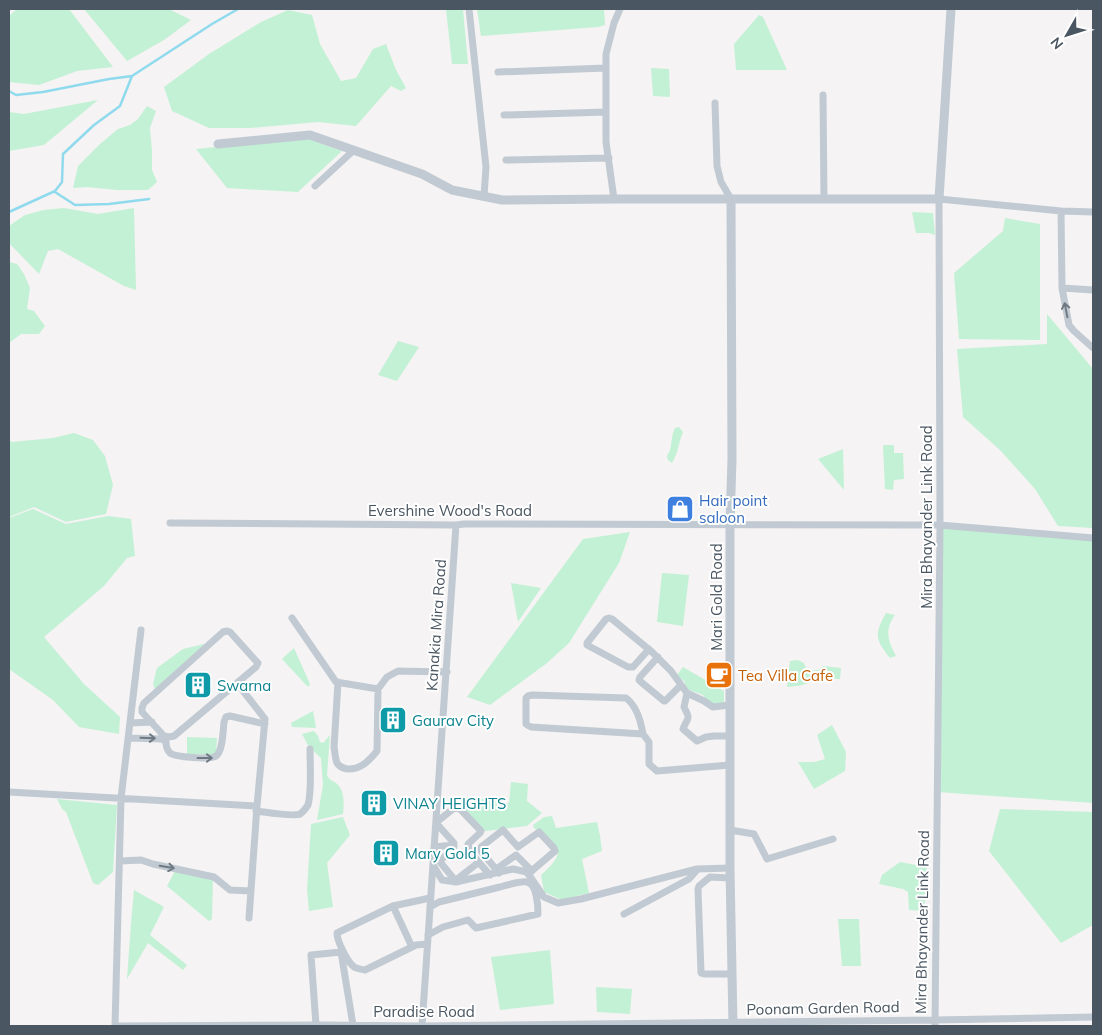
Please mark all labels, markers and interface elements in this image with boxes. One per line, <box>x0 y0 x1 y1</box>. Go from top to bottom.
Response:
north arrow <box>1042 10 1092 60</box>
text: N <box>1047 33 1067 53</box>
one-way arrow <box>1061 302 1071 318</box>
street label: Mira Bhayander Link Road <box>917 425 936 609</box>
place label: Hair point saloon <box>699 491 768 527</box>
shop icon: Hair point saloon <box>665 494 695 524</box>
street label: Evershine Wood's Road <box>368 501 532 520</box>
street label: Mari Gold Road <box>707 543 726 651</box>
street label: Kanakia Mira Road <box>422 558 450 692</box>
cafe icon: Tea Villa Cafe <box>704 660 734 690</box>
place label: Tea Villa Cafe <box>738 666 833 685</box>
building icon: Swarna <box>183 670 213 700</box>
place label: Swarna <box>217 676 271 695</box>
building icon: Gaurav City <box>378 705 408 735</box>
place label: Gaurav City <box>412 711 494 730</box>
one-way arrow <box>139 734 155 743</box>
one-way arrow <box>196 753 212 762</box>
building icon: VINAY HEIGHTS <box>359 788 389 818</box>
place label: VINAY HEIGHTS <box>393 794 506 813</box>
street label: Mira Bhayander Link Road <box>911 830 933 1014</box>
building icon: Mary Gold 5 <box>371 838 401 868</box>
place label: Mary Gold 5 <box>405 844 490 863</box>
one-way arrow <box>159 862 175 872</box>
street label: Poonam Garden Road <box>746 997 900 1019</box>
street label: Paradise Road <box>373 1002 475 1021</box>

